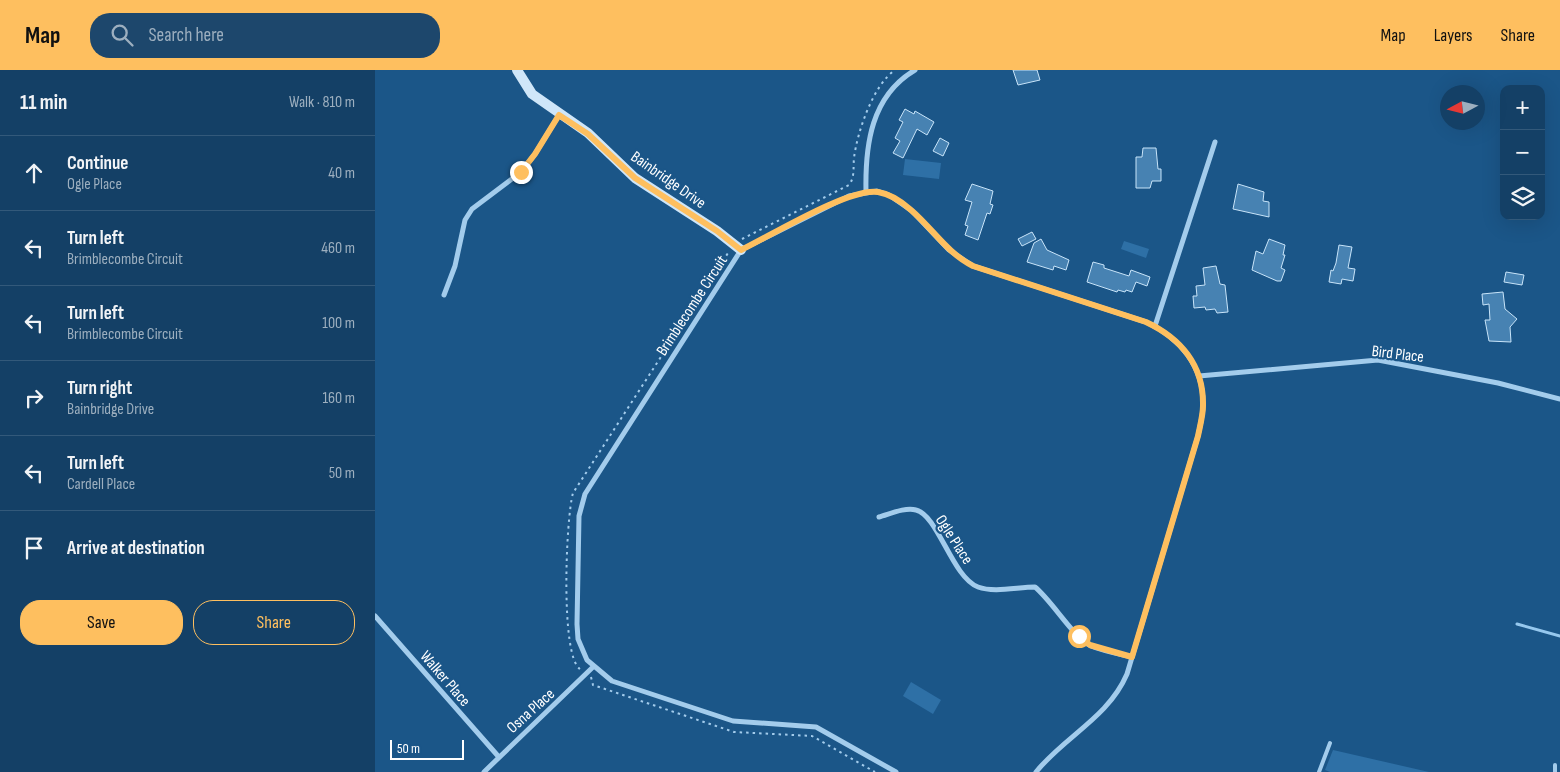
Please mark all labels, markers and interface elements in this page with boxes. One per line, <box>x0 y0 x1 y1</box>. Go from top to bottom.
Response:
search box <box>90 13 440 58</box>
text: Map <box>25 21 60 50</box>
icon: search <box>108 21 136 49</box>
text: Search here <box>148 24 224 47</box>
text: Map <box>1381 25 1406 46</box>
text: Layers <box>1434 25 1473 46</box>
text: Share <box>1501 25 1535 46</box>
north arrow <box>1440 85 1485 130</box>
map controls <box>1500 85 1545 220</box>
button: + <box>1500 85 1545 130</box>
text: 11 min <box>20 90 67 115</box>
text: Walk · 810 m <box>289 93 355 112</box>
button: − <box>1500 130 1545 175</box>
street label: Bainbridge Drive <box>627 147 709 213</box>
text: Continue <box>67 152 128 175</box>
icon: ahead <box>20 159 48 187</box>
route end <box>510 161 533 184</box>
text: 40 m <box>328 164 355 183</box>
text: Ogle Place <box>67 175 122 194</box>
button: layers <box>1500 175 1545 220</box>
text: Turn left <box>67 227 124 250</box>
icon: left <box>20 234 48 262</box>
text: 460 m <box>321 239 355 258</box>
text: Brimblecombe Circuit <box>67 250 183 269</box>
street label: Brimblecombe Circuit <box>653 252 732 360</box>
text: Turn left <box>67 302 124 325</box>
icon: left <box>20 309 48 337</box>
text: 100 m <box>322 314 355 333</box>
text: Brimblecombe Circuit <box>67 325 183 344</box>
street label: Bird Place <box>1371 342 1425 367</box>
text: Turn right <box>67 377 132 400</box>
icon: right <box>20 384 48 412</box>
text: 160 m <box>322 389 355 408</box>
text: Bainbridge Drive <box>67 400 154 419</box>
text: Turn left <box>67 452 124 475</box>
icon: left <box>20 459 48 487</box>
text: 50 m <box>329 464 355 483</box>
text: Cardell Place <box>67 475 135 494</box>
street label: Ogle Place <box>931 512 977 568</box>
icon: arrive <box>20 534 48 562</box>
text: Arrive at destination <box>67 537 205 560</box>
button: Save <box>20 600 183 645</box>
button: Share <box>193 600 355 645</box>
route start <box>1068 625 1091 648</box>
street label: Walker Place <box>416 647 474 711</box>
street label: Osna Place <box>503 685 559 738</box>
scale bar <box>390 737 464 760</box>
text: 50 m <box>397 740 420 757</box>

